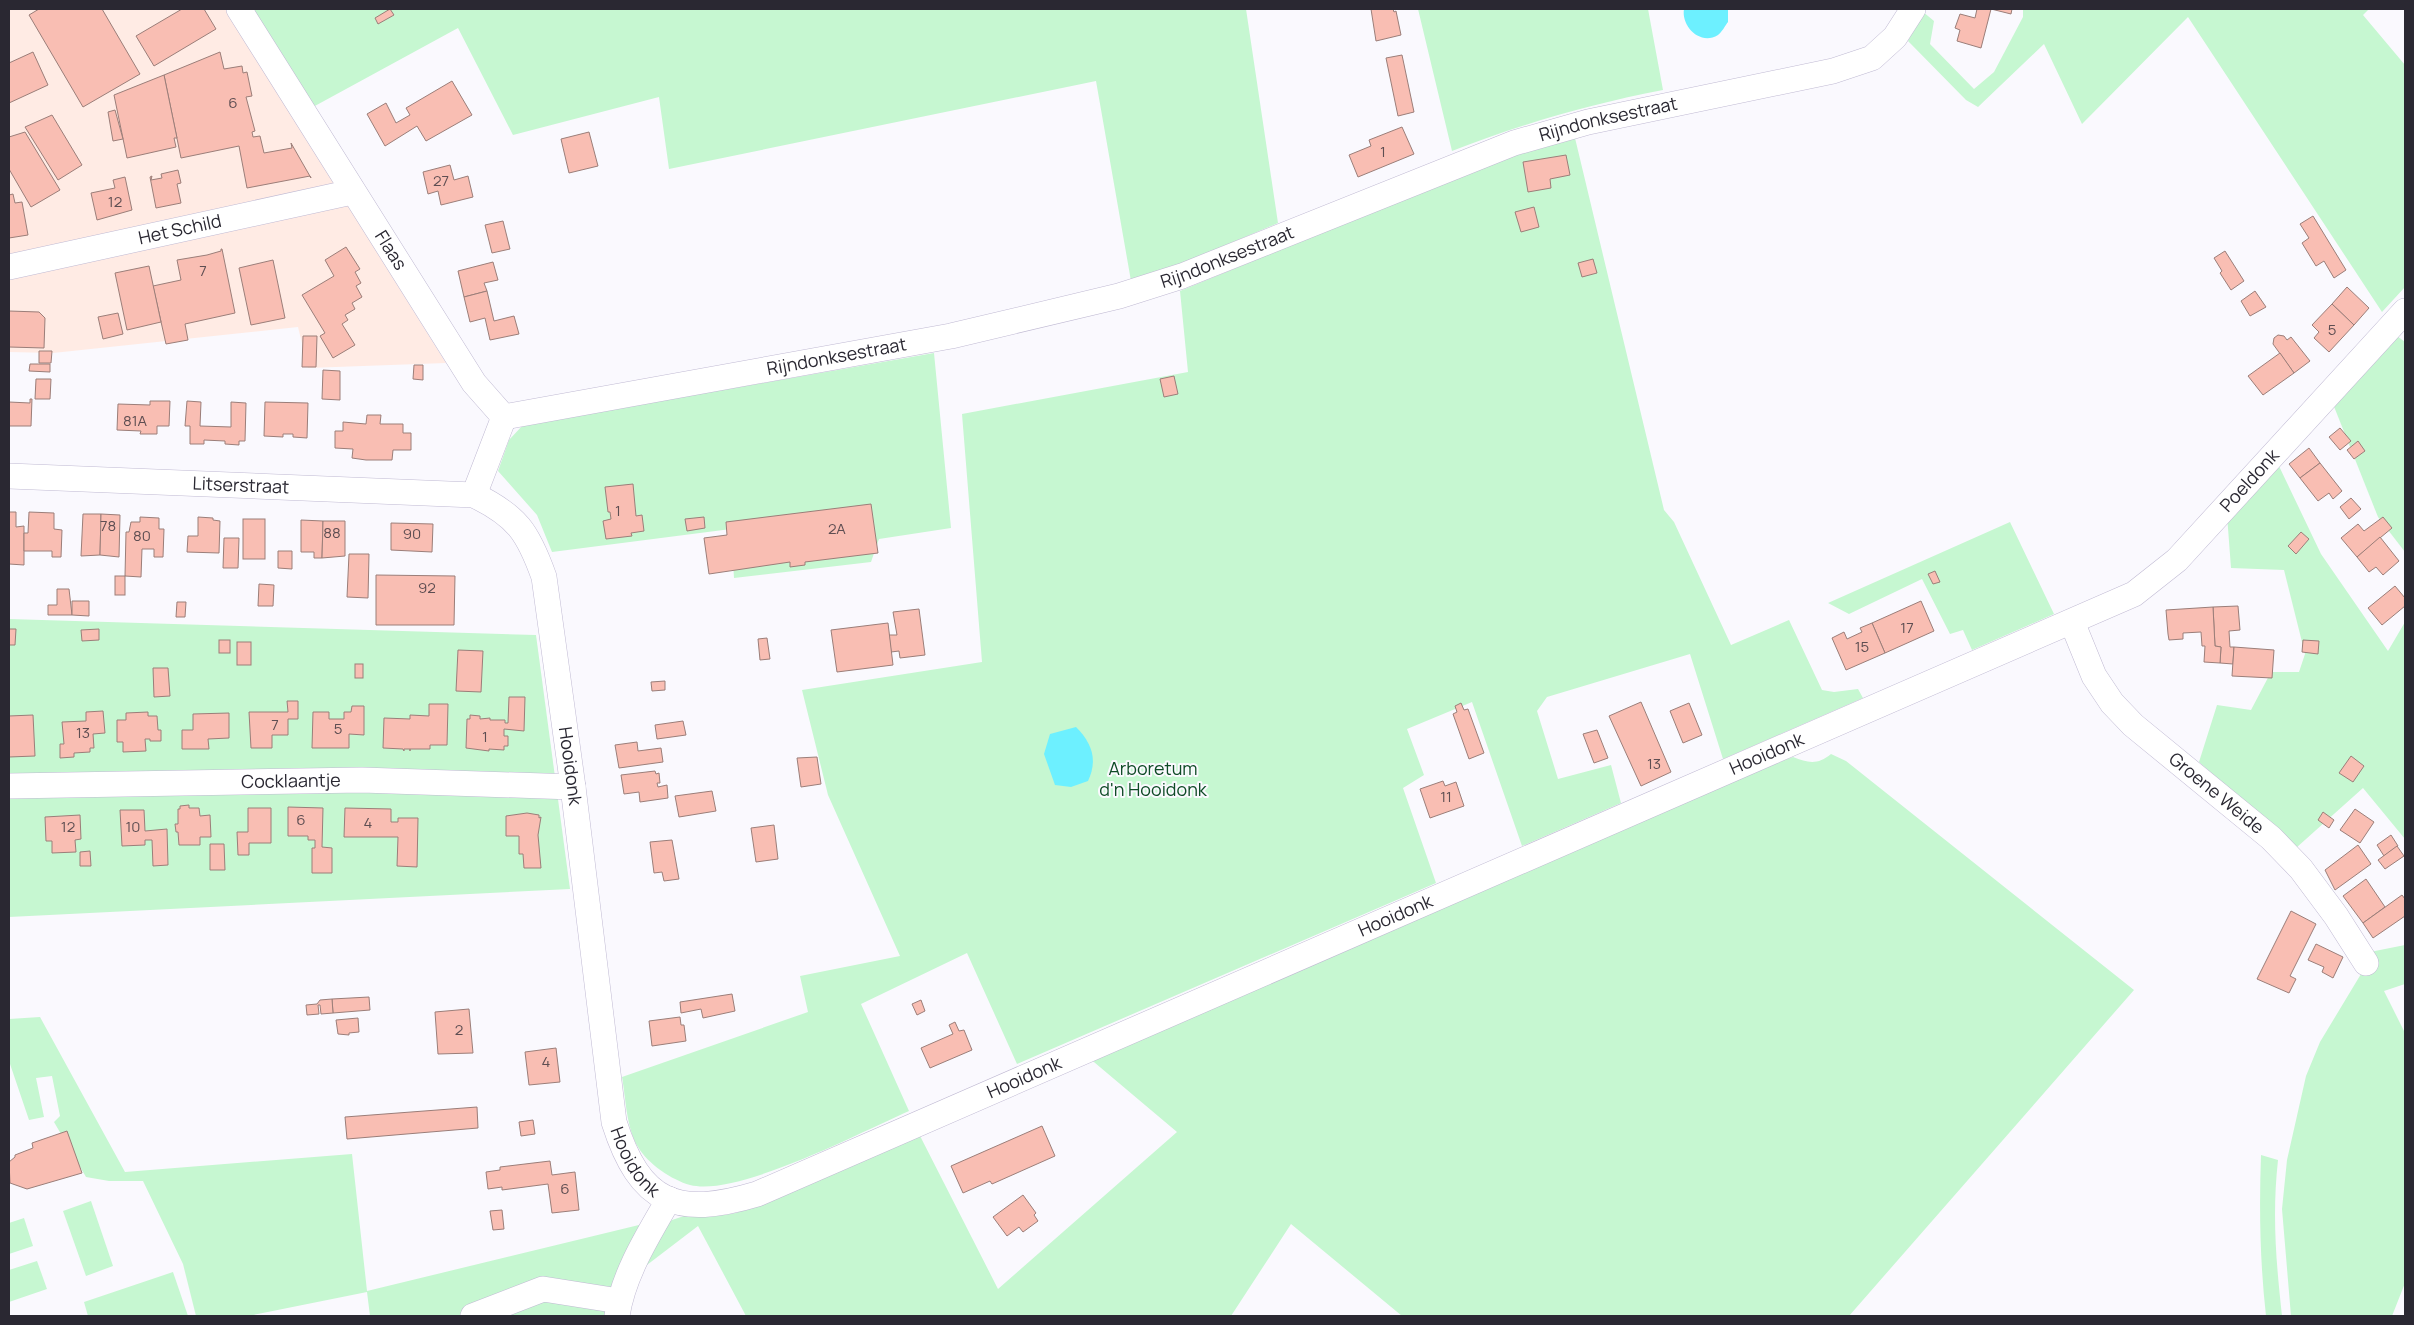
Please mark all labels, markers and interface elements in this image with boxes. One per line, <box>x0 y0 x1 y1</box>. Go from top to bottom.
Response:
street label: Rijndonksestraat <box>1536 91 1679 146</box>
house number: 6 <box>228 92 238 113</box>
house number: 1 <box>1380 141 1386 162</box>
house number: 27 <box>433 170 449 191</box>
house number: 12 <box>108 191 122 212</box>
street label: Het Schild <box>136 208 224 249</box>
street label: Rijndonksestraat <box>1157 219 1297 293</box>
street label: Flaas <box>370 225 413 274</box>
house number: 7 <box>199 260 207 281</box>
house number: 5 <box>2328 319 2336 340</box>
street label: Rijndonksestraat <box>765 331 908 380</box>
house number: 81A <box>123 410 148 431</box>
street label: Poeldonk <box>2214 443 2285 517</box>
street label: Litserstraat <box>192 471 290 498</box>
house number: 1 <box>615 500 621 521</box>
house number: 78 <box>100 515 116 536</box>
house number: 2A <box>828 518 846 539</box>
house number: 88 <box>323 522 341 543</box>
house number: 90 <box>403 523 421 544</box>
house number: 80 <box>133 525 151 546</box>
house number: 92 <box>418 577 436 598</box>
house number: 17 <box>1900 617 1914 638</box>
house number: 15 <box>1855 636 1869 657</box>
house number: 7 <box>271 714 279 735</box>
house number: 5 <box>334 718 342 739</box>
house number: 13 <box>76 722 90 743</box>
street label: Hooidonk <box>554 725 588 807</box>
house number: 1 <box>482 726 488 747</box>
street label: Hooidonk <box>1725 726 1808 780</box>
street label: Groene Weide <box>2164 746 2270 839</box>
house number: 13 <box>1647 753 1661 774</box>
park label: Arboretum d'n Hooidonk <box>1099 756 1208 801</box>
street label: Cocklaantje <box>241 767 341 793</box>
house number: 11 <box>1440 786 1452 807</box>
house number: 6 <box>296 809 306 830</box>
house number: 4 <box>364 812 373 833</box>
house number: 12 <box>61 816 75 837</box>
house number: 10 <box>126 816 141 837</box>
street label: Hooidonk <box>1354 888 1437 942</box>
house number: 2 <box>455 1019 463 1040</box>
street label: Hooidonk <box>983 1050 1066 1103</box>
house number: 4 <box>542 1051 551 1072</box>
street label: Hooidonk <box>605 1123 666 1203</box>
house number: 6 <box>560 1178 570 1199</box>

